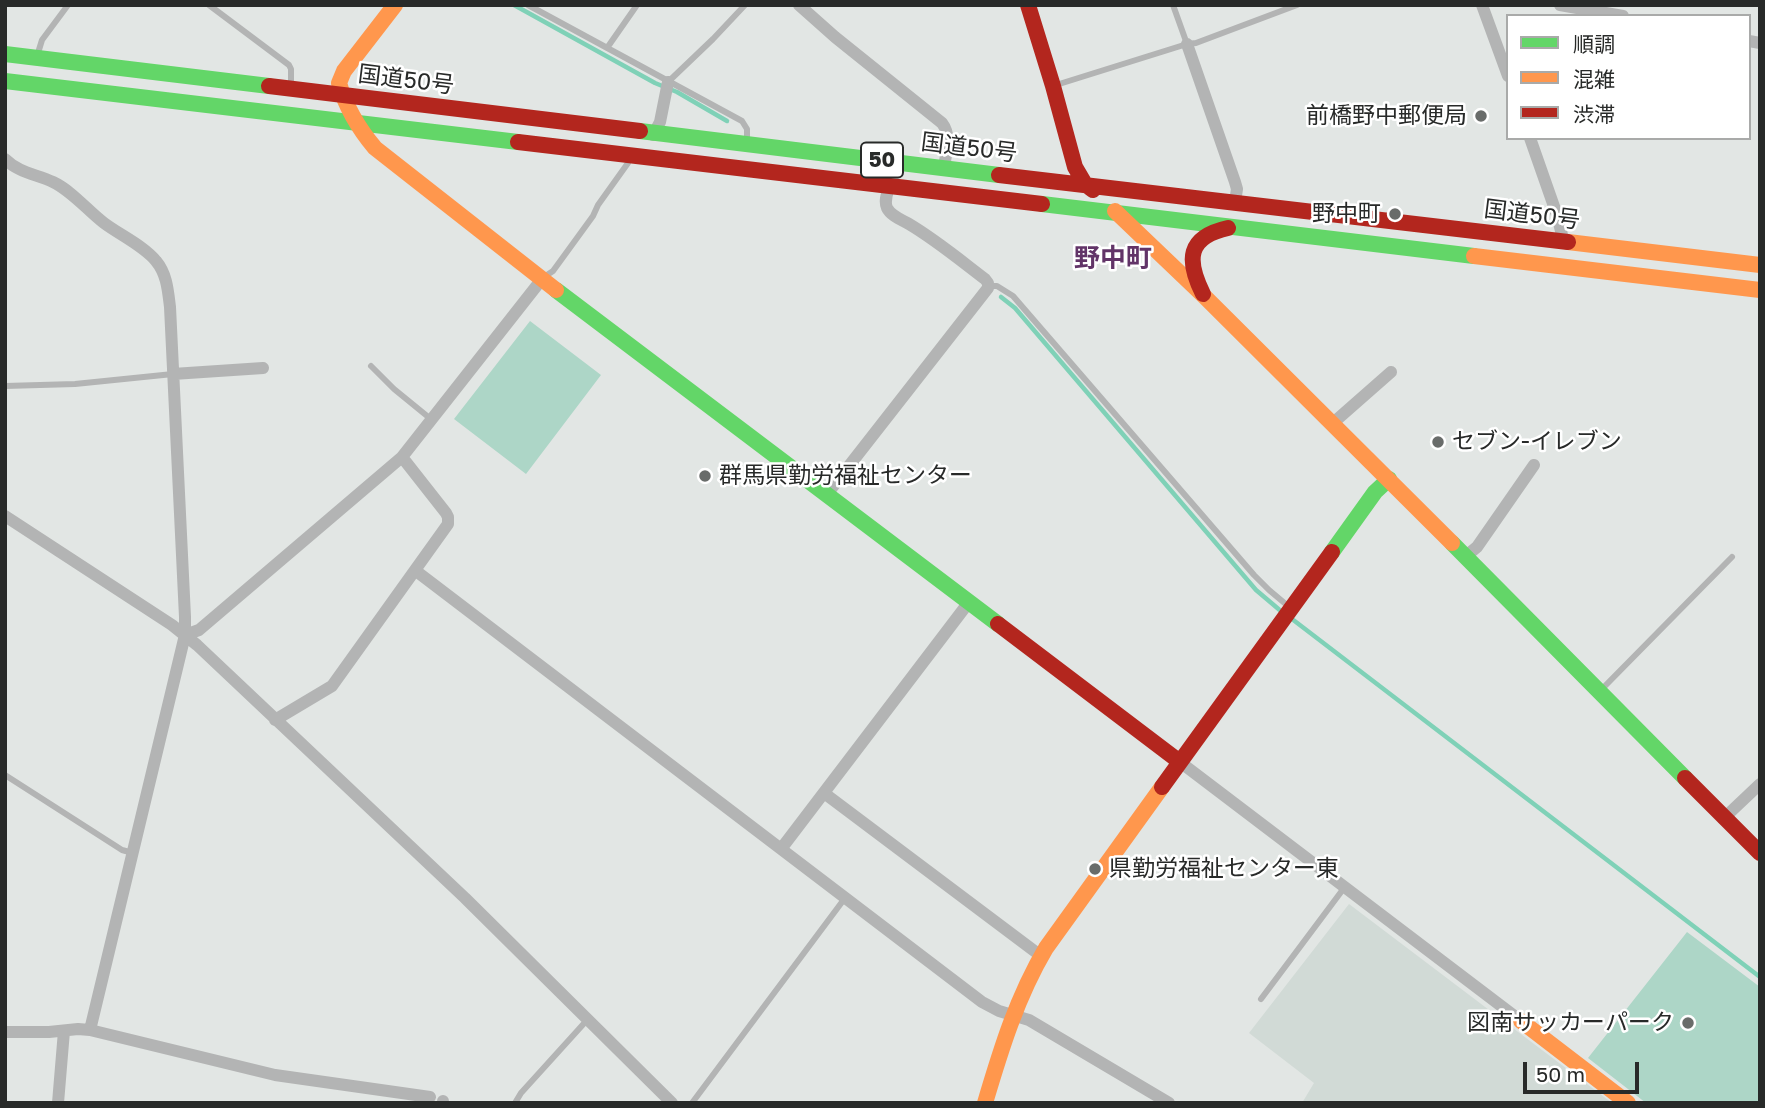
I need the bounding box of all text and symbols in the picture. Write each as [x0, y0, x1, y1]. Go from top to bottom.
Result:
legend [1506, 14, 1751, 140]
text: 順調 [1573, 31, 1615, 57]
street label: 国道50号 [356, 60, 456, 100]
text: 混雑 [1573, 66, 1615, 92]
text: 渋滞 [1573, 101, 1615, 127]
place label: 前橋野中郵便局 [1306, 102, 1467, 130]
marker: 前橋野中郵便局 [1473, 108, 1489, 124]
street label: 国道50号 [919, 128, 1019, 168]
road number: 50 [861, 142, 903, 178]
street label: 国道50号 [1482, 195, 1582, 235]
place label: 野中町 [1312, 200, 1381, 228]
marker: 野中町 [1387, 206, 1403, 222]
district label: 野中町 [1074, 243, 1152, 275]
place label: セブン-イレブン [1452, 428, 1622, 456]
marker: セブン-イレブン [1430, 434, 1446, 450]
place label: 群馬県勤労福祉センター [719, 462, 972, 490]
marker: 群馬県勤労福祉センター [697, 468, 713, 484]
place label: 県勤労福祉センター東 [1109, 855, 1339, 883]
marker: 県勤労福祉センター東 [1087, 861, 1103, 877]
place label: 図南サッカーパーク [1467, 1009, 1674, 1037]
marker: 図南サッカーパーク [1680, 1015, 1696, 1031]
scale bar [1527, 1048, 1642, 1092]
text: 50 m [1536, 1061, 1585, 1087]

